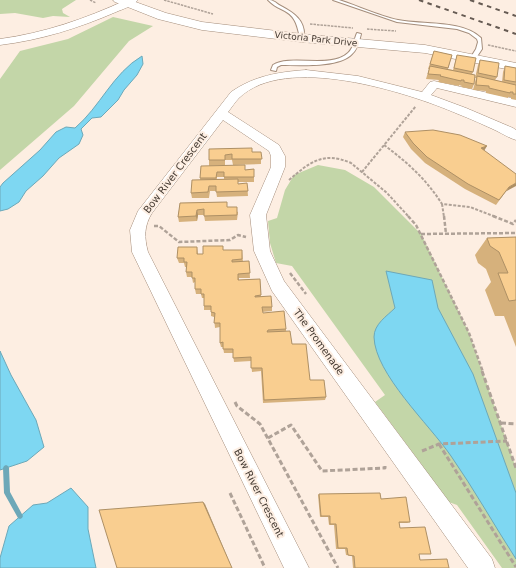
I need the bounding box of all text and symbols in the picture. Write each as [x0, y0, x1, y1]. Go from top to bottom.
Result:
street label: Victoria Park Drive [274, 30, 358, 48]
street label: Bow River Crescent [141, 131, 209, 215]
street label: The Promenade [291, 306, 347, 377]
street label: Bow River Crescent [232, 447, 286, 539]

